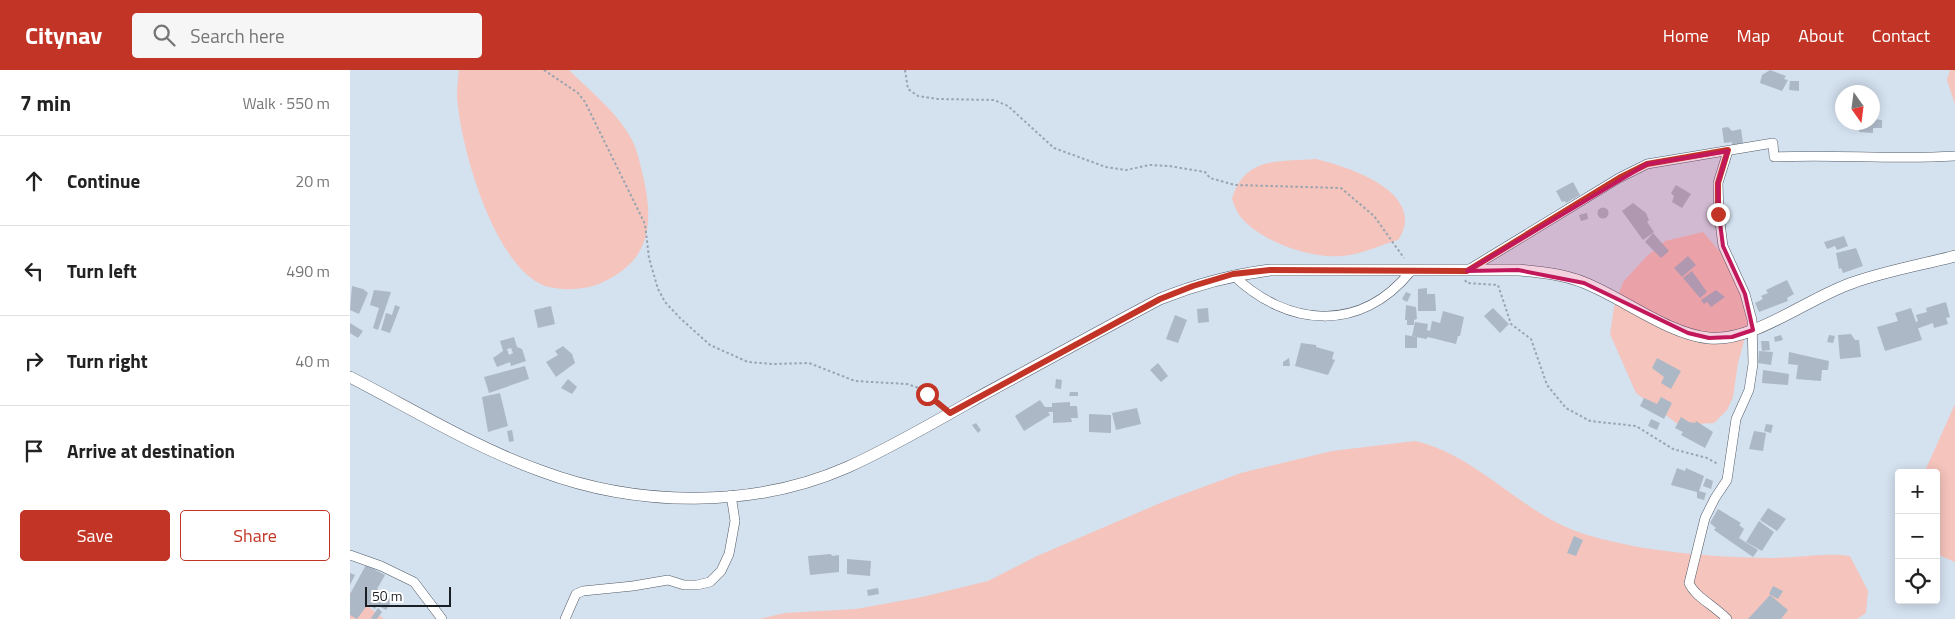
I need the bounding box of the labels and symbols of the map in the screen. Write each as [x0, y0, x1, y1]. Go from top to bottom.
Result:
north arrow [1835, 85, 1880, 130]
route end [1707, 203, 1730, 226]
route start [916, 383, 939, 406]
scale bar [365, 584, 451, 607]

